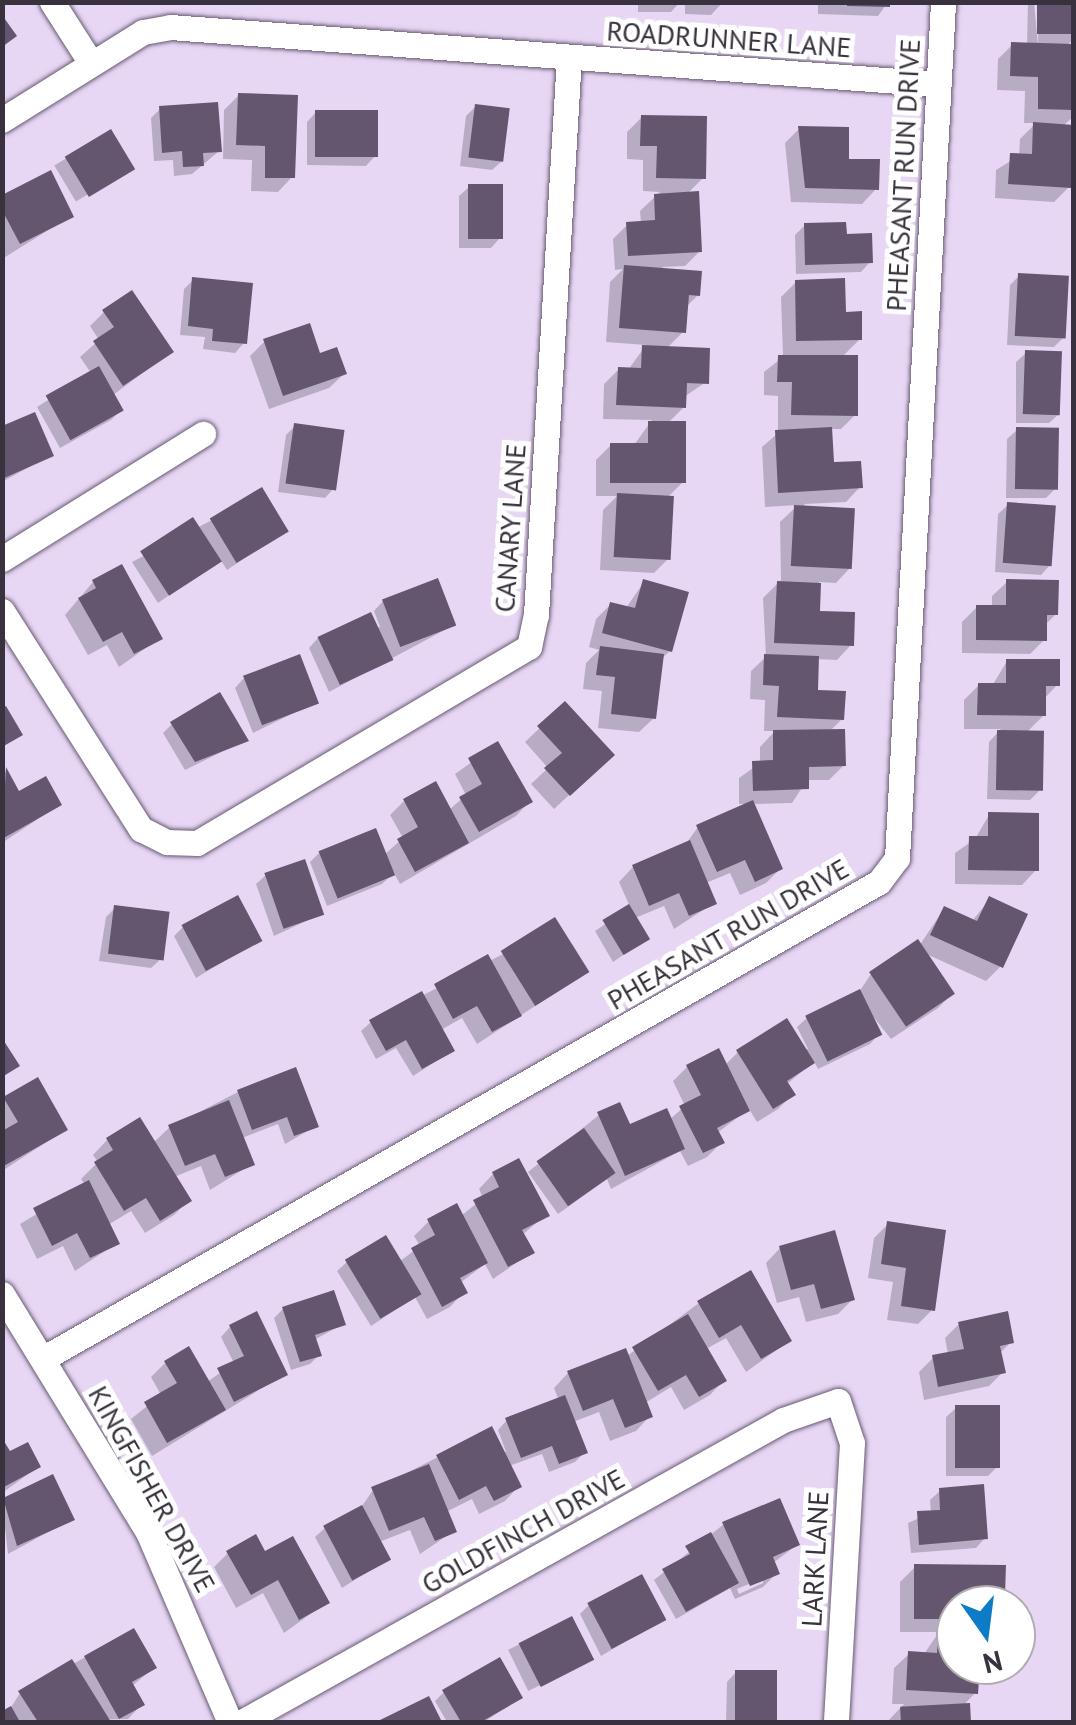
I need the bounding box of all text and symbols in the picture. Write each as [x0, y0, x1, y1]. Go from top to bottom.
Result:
street label: ROADRUNNER LANE [606, 14, 852, 64]
street label: PHEASANT RUN DRIVE [879, 37, 927, 313]
street label: CANARY LANE [487, 442, 533, 614]
street label: PHEASANT RUN DRIVE [601, 851, 855, 1017]
street label: KINGFISHER DRIVE [81, 1380, 223, 1598]
street label: GOLDFINCH DRIVE [416, 1461, 630, 1601]
street label: LARK LANE [795, 1490, 835, 1628]
north arrow [936, 1585, 1036, 1685]
text: N [979, 1642, 1006, 1683]

